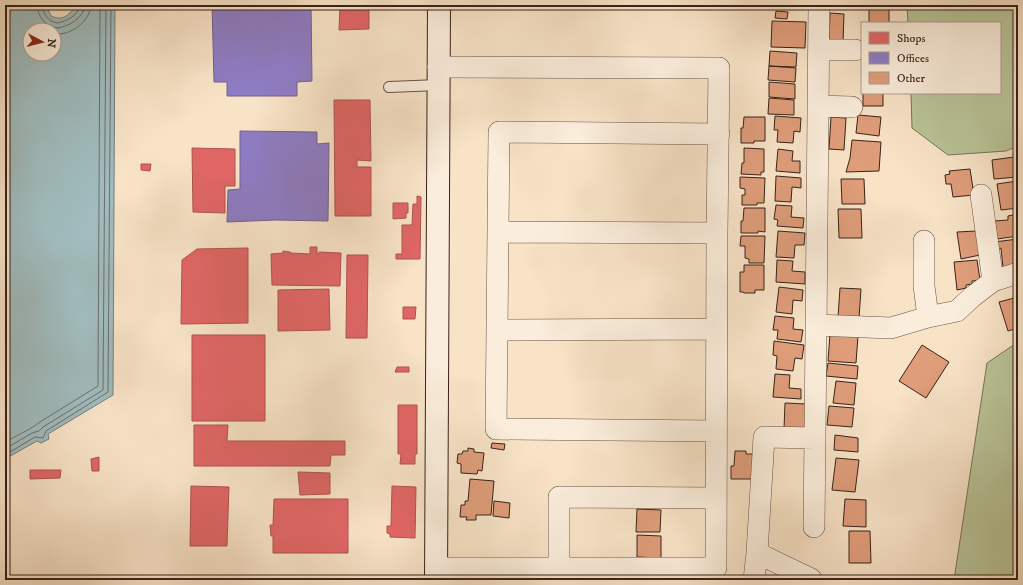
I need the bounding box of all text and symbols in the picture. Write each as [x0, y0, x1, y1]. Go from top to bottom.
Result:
north arrow [22, 22, 62, 62]
legend [861, 22, 1001, 94]
text: Shops [897, 31, 925, 46]
text: N [43, 38, 58, 48]
text: Offices [897, 51, 929, 66]
text: Other [897, 71, 926, 86]

